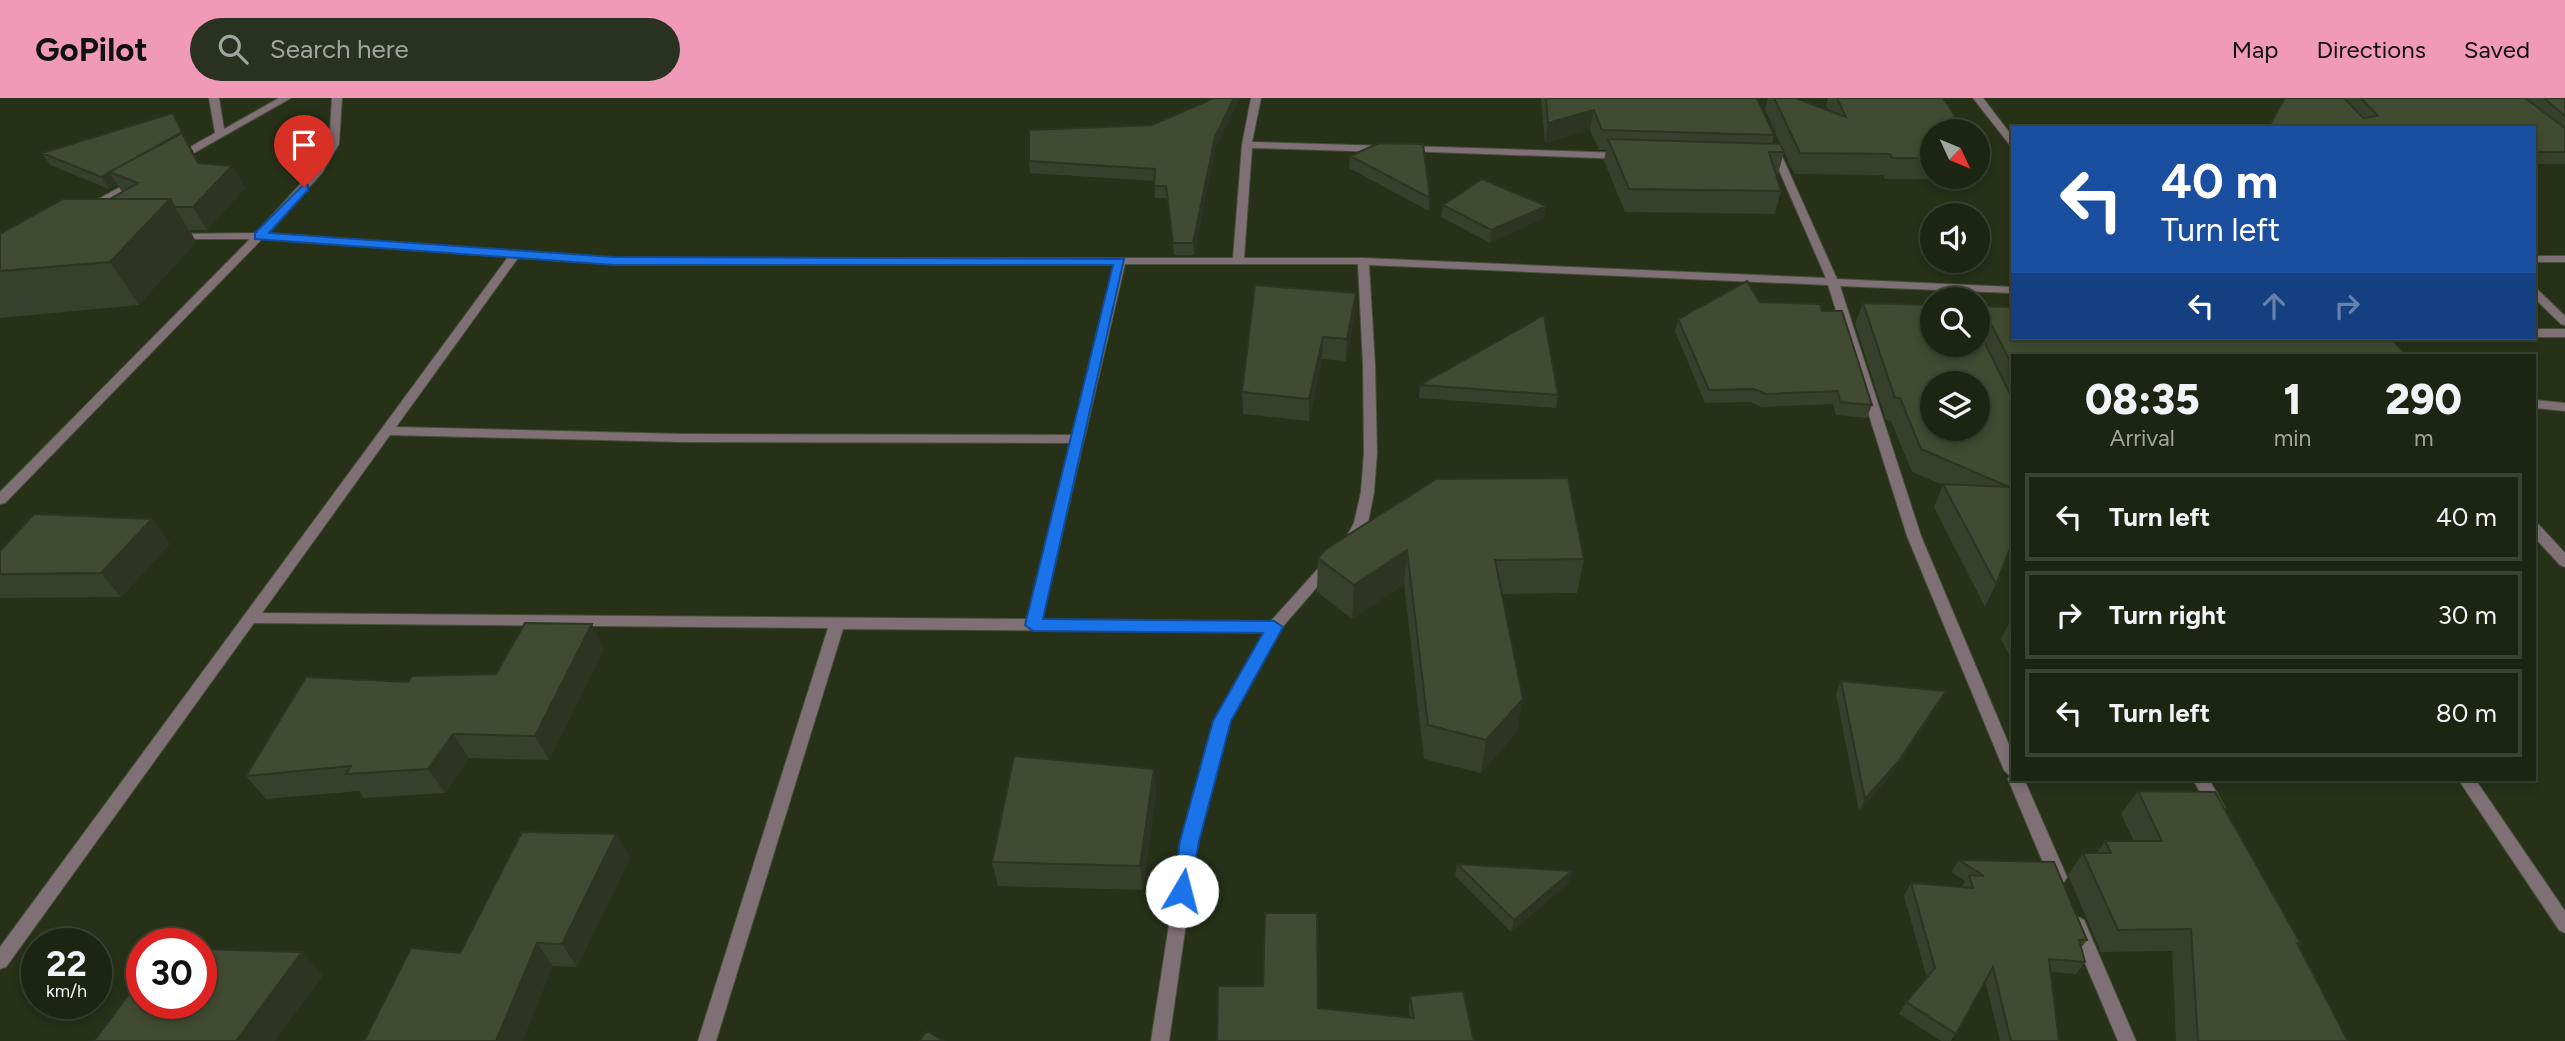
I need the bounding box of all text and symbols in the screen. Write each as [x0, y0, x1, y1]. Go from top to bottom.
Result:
search box [190, 18, 680, 81]
text: GoPilot [35, 30, 148, 69]
icon: search [214, 30, 252, 68]
text: Search here [270, 33, 409, 65]
text: Map [2232, 35, 2278, 64]
text: Directions [2316, 35, 2426, 64]
text: Saved [2464, 35, 2530, 64]
pin [274, 115, 334, 187]
north arrow [1920, 119, 1990, 189]
map controls [1920, 119, 1990, 441]
icon: arrive [285, 126, 323, 164]
text: 40 m [2161, 151, 2278, 210]
icon: left [2046, 154, 2137, 245]
button: sound [1920, 203, 1990, 273]
text: Turn left [2161, 211, 2280, 249]
button: search [1920, 287, 1990, 357]
icon: left [2182, 287, 2220, 325]
icon: ahead [2255, 287, 2293, 325]
icon: right [2328, 287, 2366, 325]
button: layers [1920, 371, 1990, 441]
text: 08:35 [2085, 374, 2200, 425]
text: 1 [2284, 374, 2301, 425]
text: 290 [2385, 374, 2462, 425]
text: Arrival [2110, 424, 2175, 452]
text: min [2274, 424, 2311, 452]
text: m [2414, 424, 2433, 452]
icon: left [2050, 498, 2088, 536]
text: Turn left [2109, 501, 2210, 533]
text: 40 m [2436, 501, 2497, 533]
icon: right [2050, 596, 2088, 634]
text: Turn right [2109, 599, 2226, 631]
text: 30 m [2438, 599, 2497, 631]
icon: left [2050, 694, 2088, 732]
text: Turn left [2109, 697, 2210, 729]
text: 80 m [2436, 697, 2497, 729]
position arrow [1145, 854, 1219, 928]
speed limit sign: 30 [126, 928, 217, 1019]
text: 22 [46, 943, 87, 985]
text: km/h [46, 980, 87, 1002]

